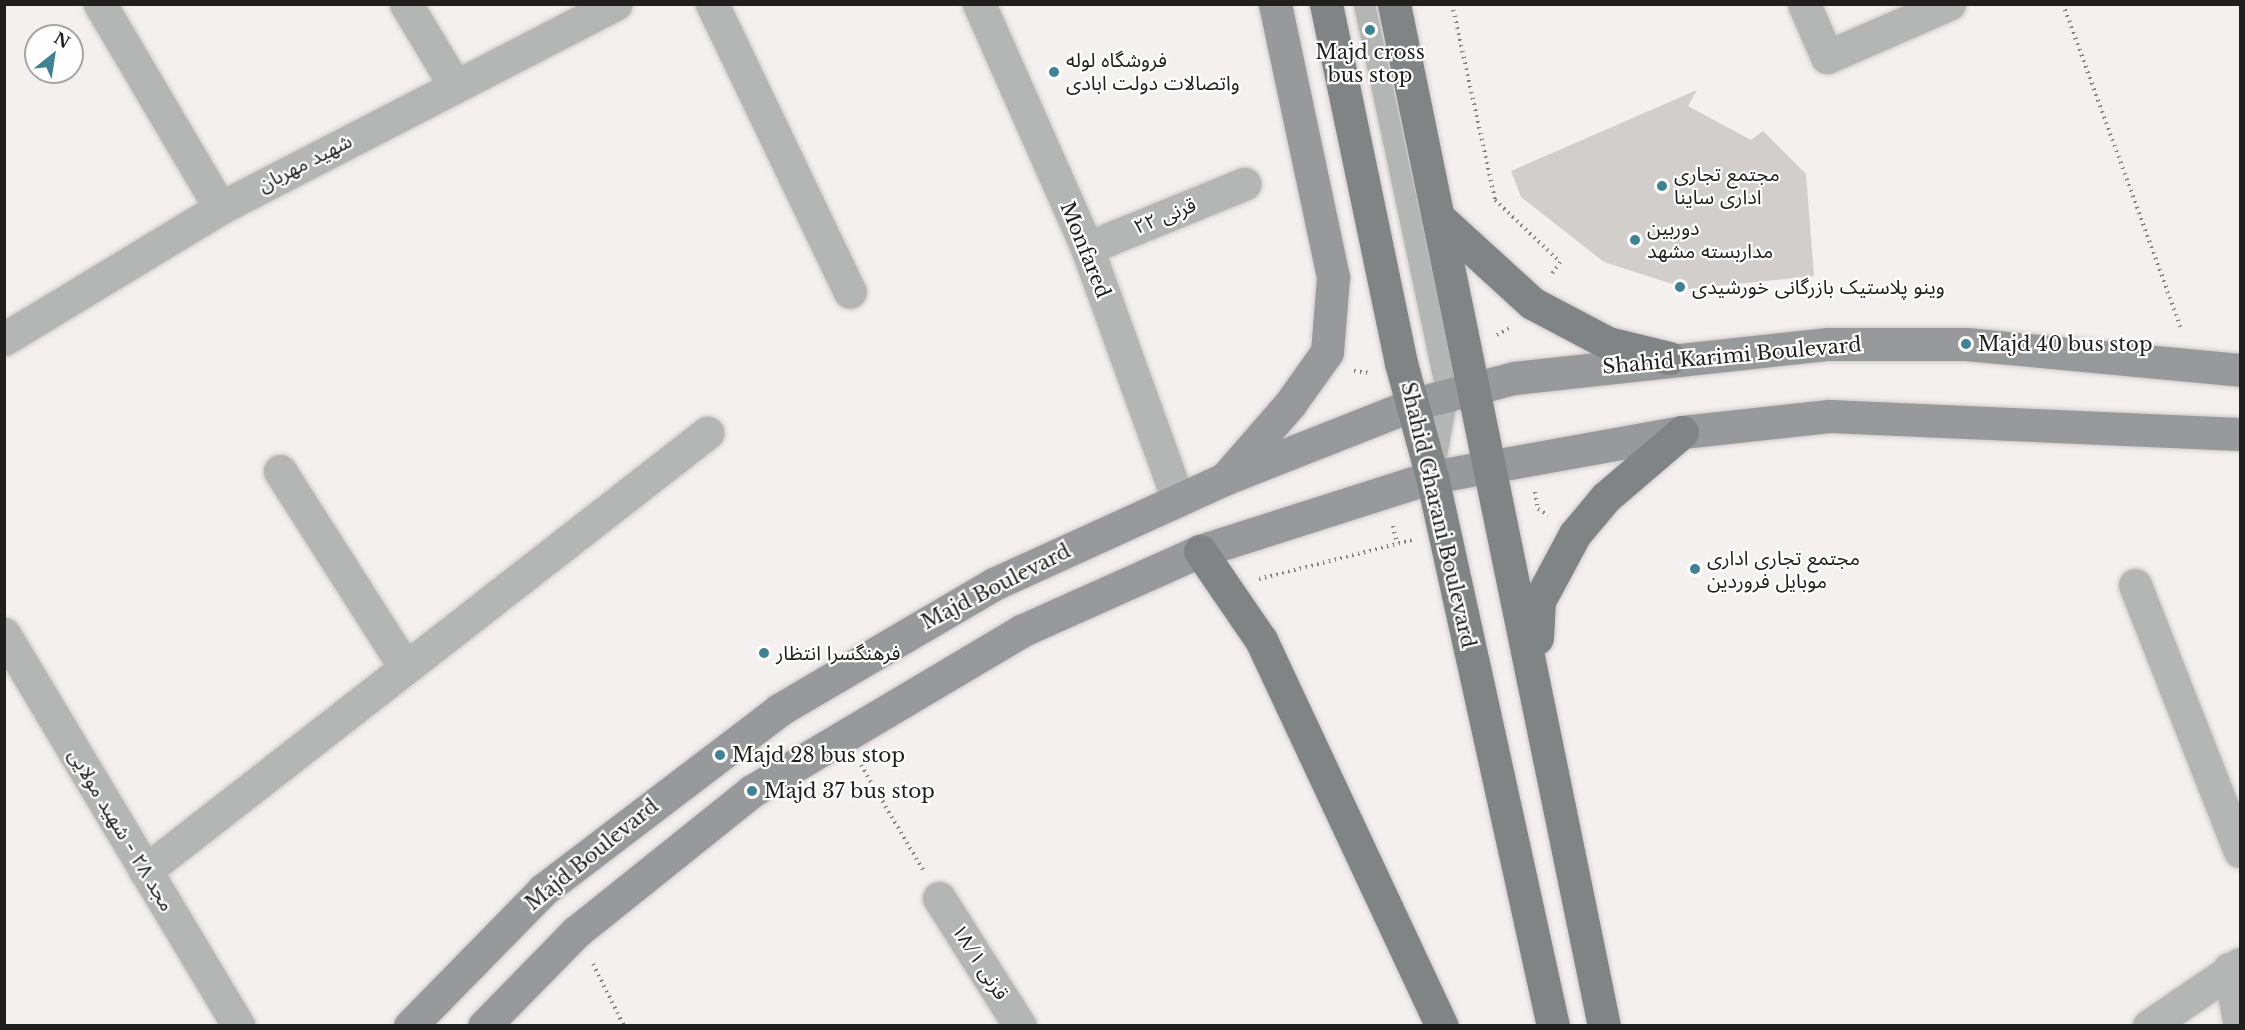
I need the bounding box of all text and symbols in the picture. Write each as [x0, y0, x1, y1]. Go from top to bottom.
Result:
marker: Majd cross bus stop [1363, 23, 1377, 37]
north arrow [24, 24, 84, 84]
text: N [50, 28, 74, 53]
place label: Majd cross bus stop [1315, 40, 1425, 87]
place label: فروشگاه لوله واتصالات دولت ابادی [1066, 48, 1240, 95]
marker: فروشگاه لوله واتصالات دولت ابادی [1047, 65, 1061, 79]
street label: شهید مهربان [254, 129, 356, 197]
place label: مجتمع تجاری اداری ساینا [1674, 162, 1780, 209]
marker: مجتمع تجاری اداری ساینا [1655, 179, 1669, 193]
street label: قرنی ۲۲ [1130, 193, 1200, 239]
street label: Monfared [1055, 198, 1115, 302]
place label: دوربین مداربسته مشهد [1647, 216, 1773, 263]
marker: دوربین مداربسته مشهد [1628, 233, 1642, 247]
place label: وینو پلاستیک بازرگانی خورشیدی [1692, 275, 1945, 299]
marker: وینو پلاستیک بازرگانی خورشیدی [1673, 280, 1687, 294]
place label: Majd 40 bus stop [1978, 332, 2153, 356]
street label: Shahid Karimi Boulevard [1601, 333, 1863, 379]
marker: Majd 40 bus stop [1959, 337, 1973, 351]
street label: Shahid Gharani Boulevard [1396, 380, 1480, 650]
street label: Majd Boulevard [918, 539, 1074, 635]
place label: مجتمع تجاری اداری موبایل فروردین [1707, 546, 1860, 593]
marker: مجتمع تجاری اداری موبایل فروردین [1688, 562, 1702, 576]
place label: فرهنگسرا انتظار [776, 641, 900, 665]
marker: فرهنگسرا انتظار [757, 646, 771, 660]
place label: Majd 28 bus stop [732, 743, 905, 767]
street label: مجد ۲۸ - شهید مولایی [63, 744, 179, 916]
marker: Majd 28 bus stop [713, 748, 727, 762]
place label: Majd 37 bus stop [764, 779, 935, 803]
marker: Majd 37 bus stop [745, 784, 759, 798]
street label: Majd Boulevard [521, 794, 663, 916]
street label: قرنی ۱۸/۱ [947, 920, 1013, 1004]

